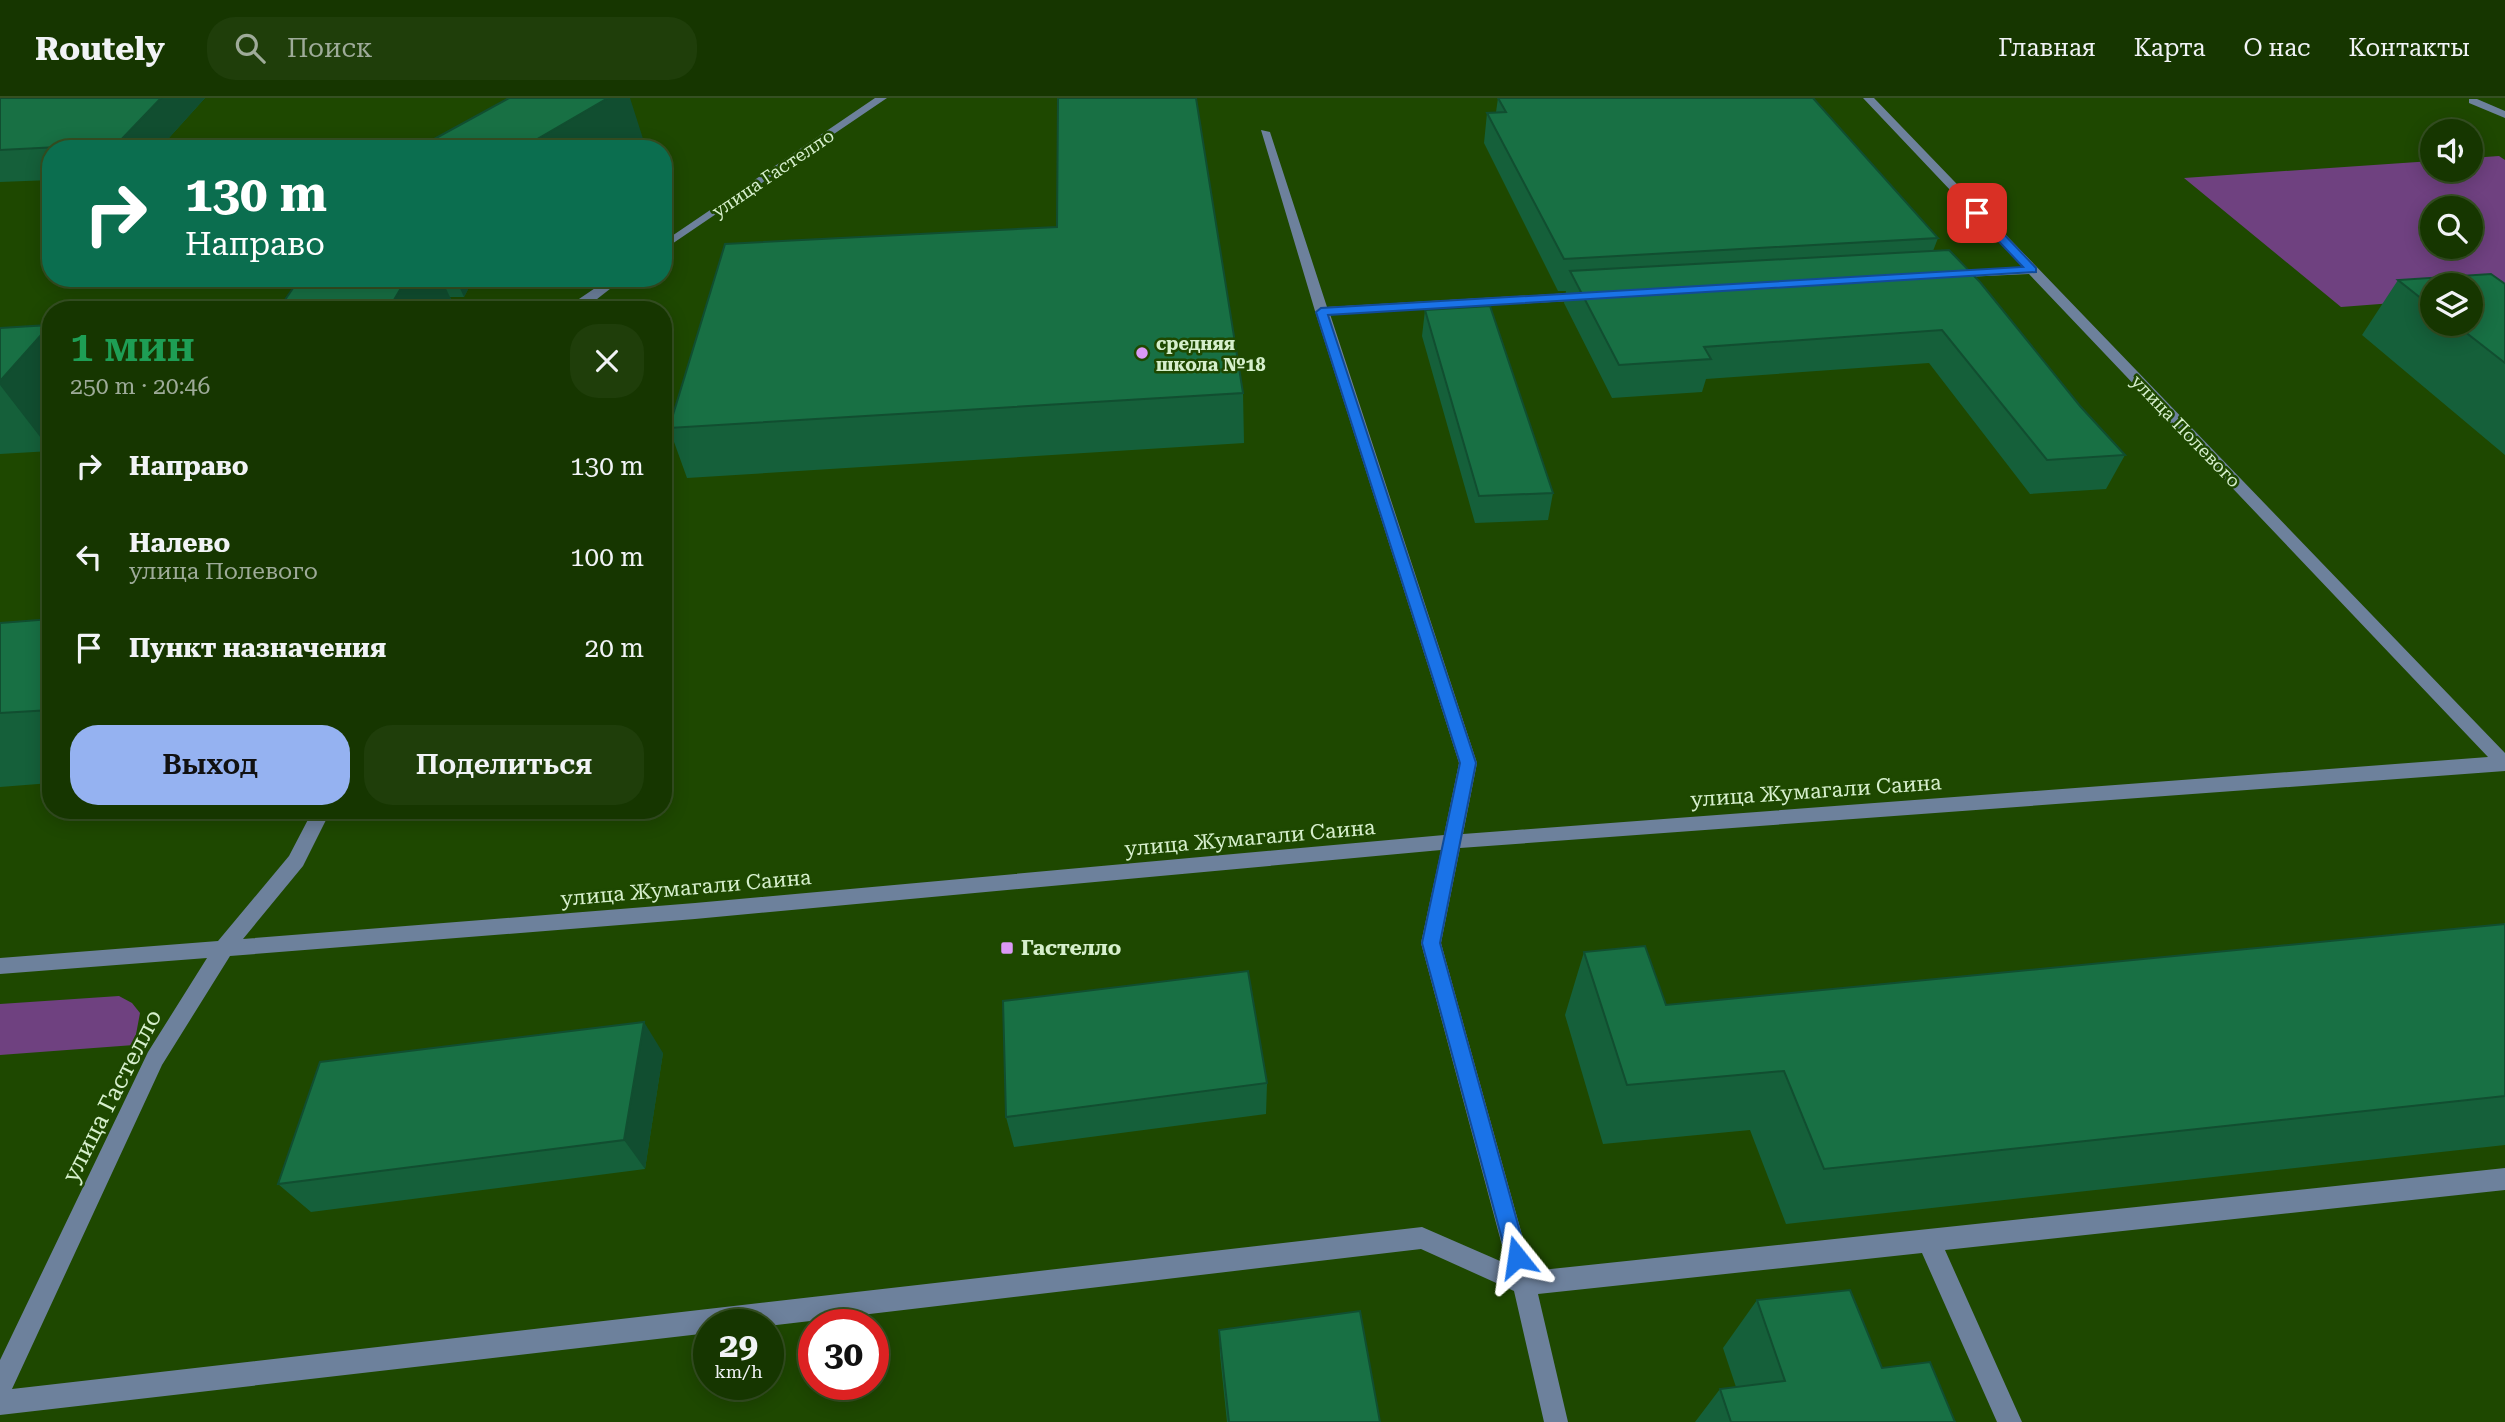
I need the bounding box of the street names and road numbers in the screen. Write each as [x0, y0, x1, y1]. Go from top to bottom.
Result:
street label: улица Гастелло [708, 124, 838, 222]
street label: улица Полевого [2127, 371, 2245, 491]
street label: улица Жумагали Саина [1690, 770, 1943, 812]
street label: улица Жумагали Саина [1124, 815, 1377, 861]
street label: улица Жумагали Саина [560, 865, 813, 911]
street label: улица Гастелло [56, 1005, 168, 1187]

